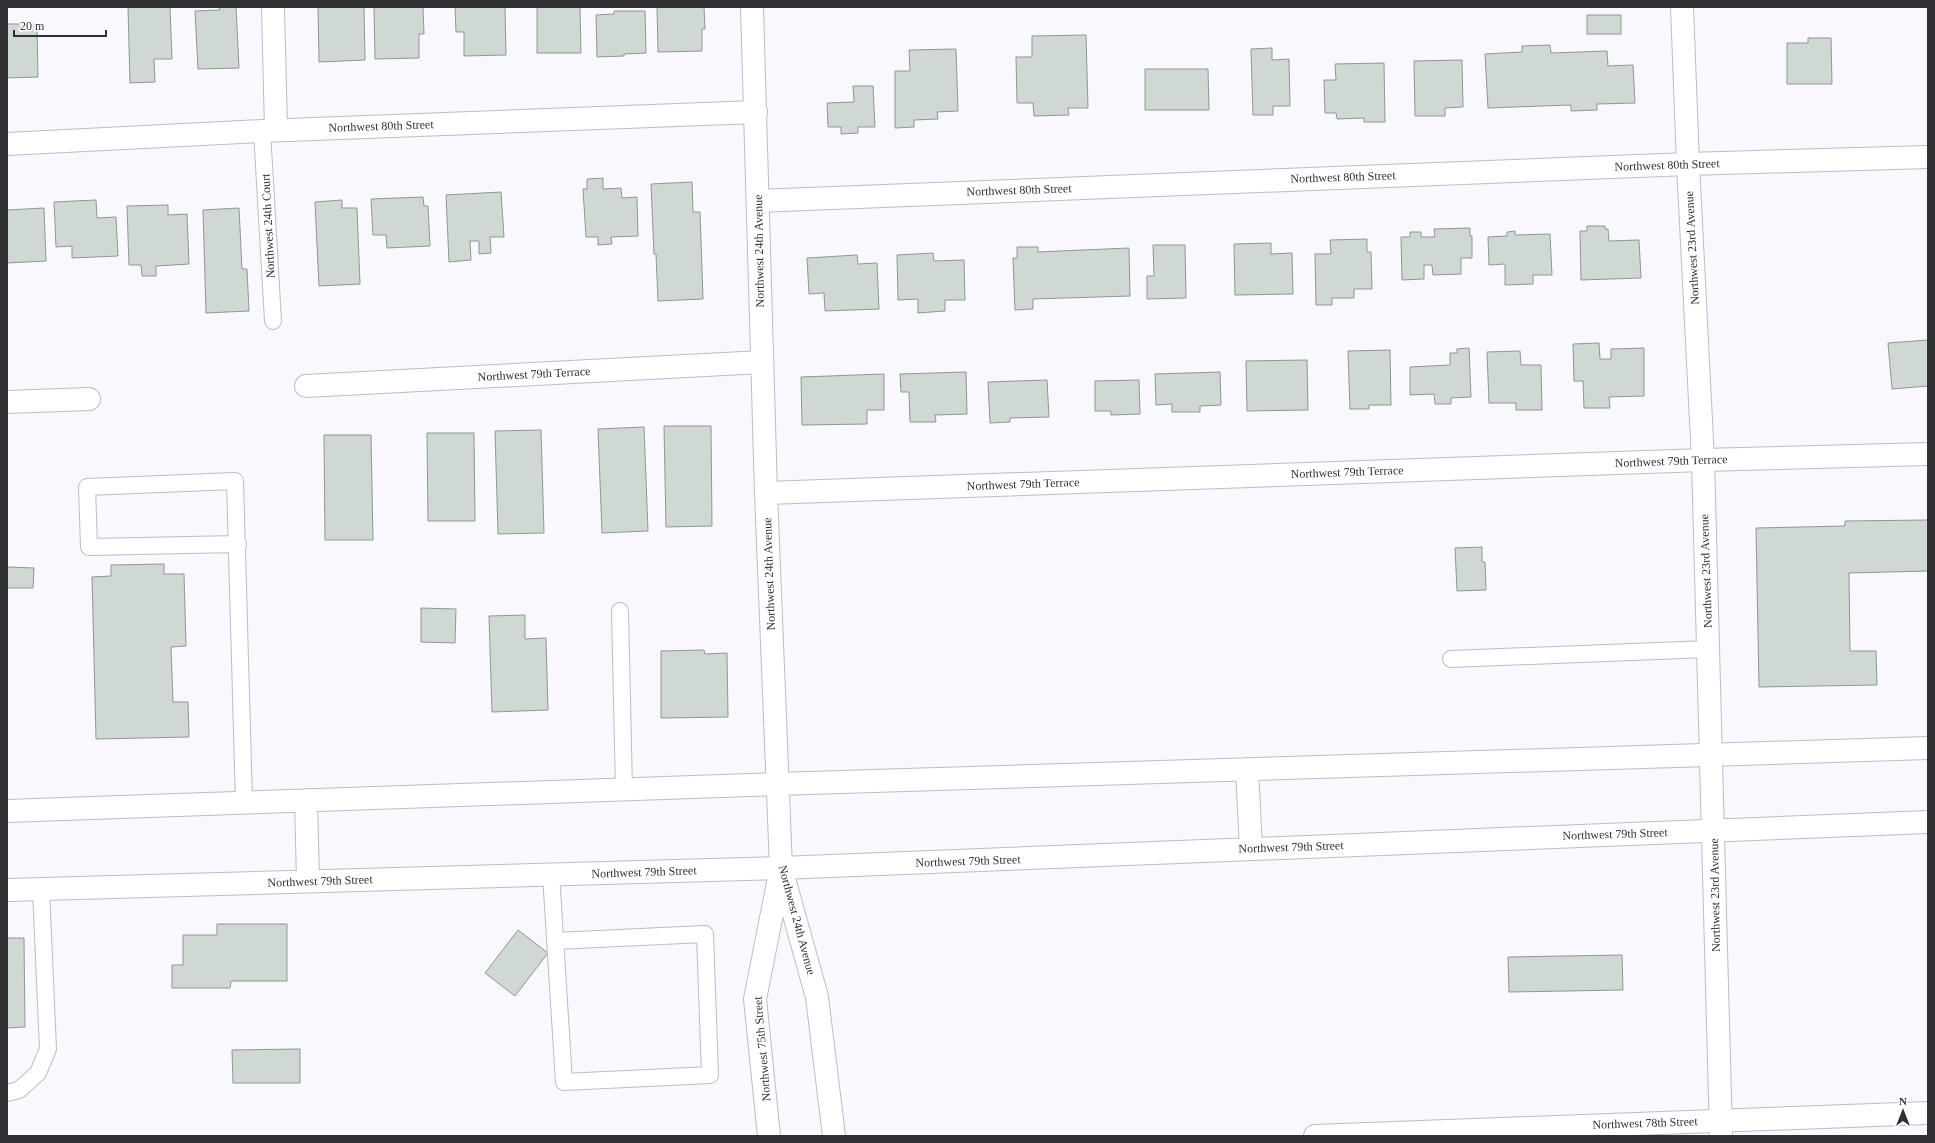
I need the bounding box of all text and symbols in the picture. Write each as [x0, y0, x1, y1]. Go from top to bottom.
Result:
scale bar [14, 12, 106, 38]
text: 20 m [20, 19, 45, 33]
street label: Northwest 80th Street [328, 117, 435, 135]
street label: Northwest 80th Street [1614, 156, 1721, 174]
street label: Northwest 80th Street [1290, 168, 1397, 186]
street label: Northwest 24th Court [258, 173, 278, 279]
street label: Northwest 80th Street [966, 181, 1073, 199]
street label: Northwest 23rd Avenue [1682, 191, 1702, 305]
street label: Northwest 24th Avenue [751, 194, 767, 308]
street label: Northwest 79th Terrace [477, 364, 591, 384]
street label: Northwest 79th Terrace [1614, 452, 1728, 470]
street label: Northwest 79th Terrace [1290, 463, 1404, 481]
street label: Northwest 79th Terrace [966, 475, 1080, 493]
street label: Northwest 23rd Avenue [1697, 514, 1715, 628]
street label: Northwest 24th Avenue [760, 517, 778, 631]
street label: Northwest 79th Street [1562, 825, 1669, 843]
street label: Northwest 79th Street [1238, 838, 1345, 856]
street label: Northwest 23rd Avenue [1707, 838, 1723, 952]
street label: Northwest 79th Street [915, 852, 1022, 870]
street label: Northwest 79th Street [591, 863, 698, 881]
street label: Northwest 24th Avenue [776, 864, 818, 976]
street label: Northwest 79th Street [267, 872, 374, 890]
street label: Northwest 75th Street [750, 995, 774, 1102]
north arrow [1883, 1091, 1923, 1131]
text: N [1899, 1095, 1907, 1107]
street label: Northwest 78th Street [1592, 1114, 1699, 1132]

